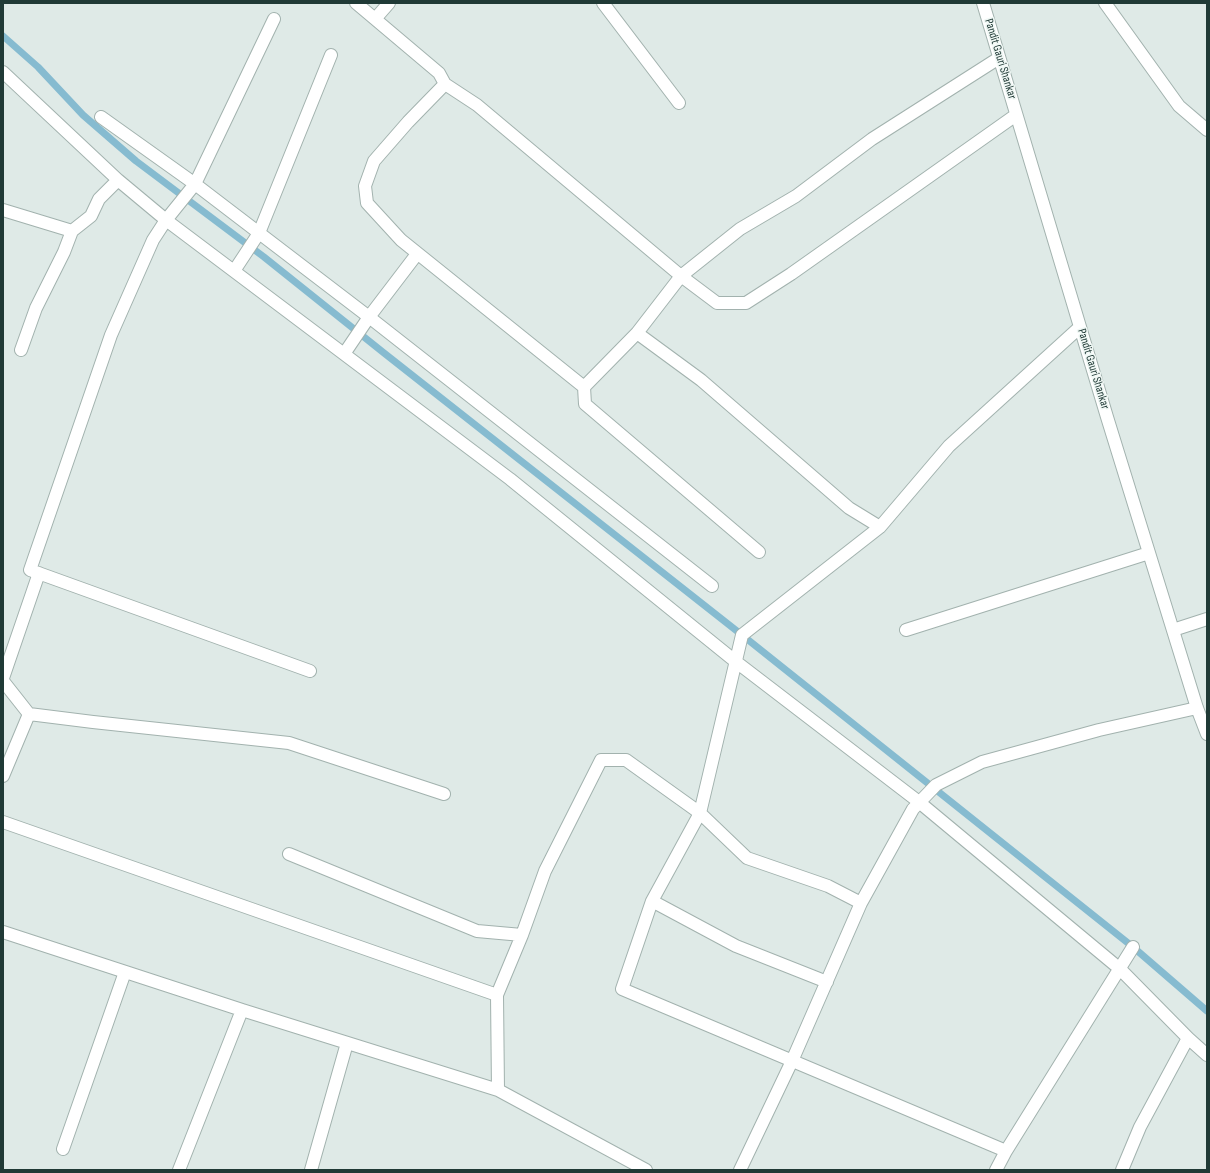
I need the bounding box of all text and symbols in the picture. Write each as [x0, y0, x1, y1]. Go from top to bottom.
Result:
street label: Pandit Gauri Shankar [981, 17, 1019, 101]
street label: Pandit Gauri Shankar [1074, 327, 1112, 411]

